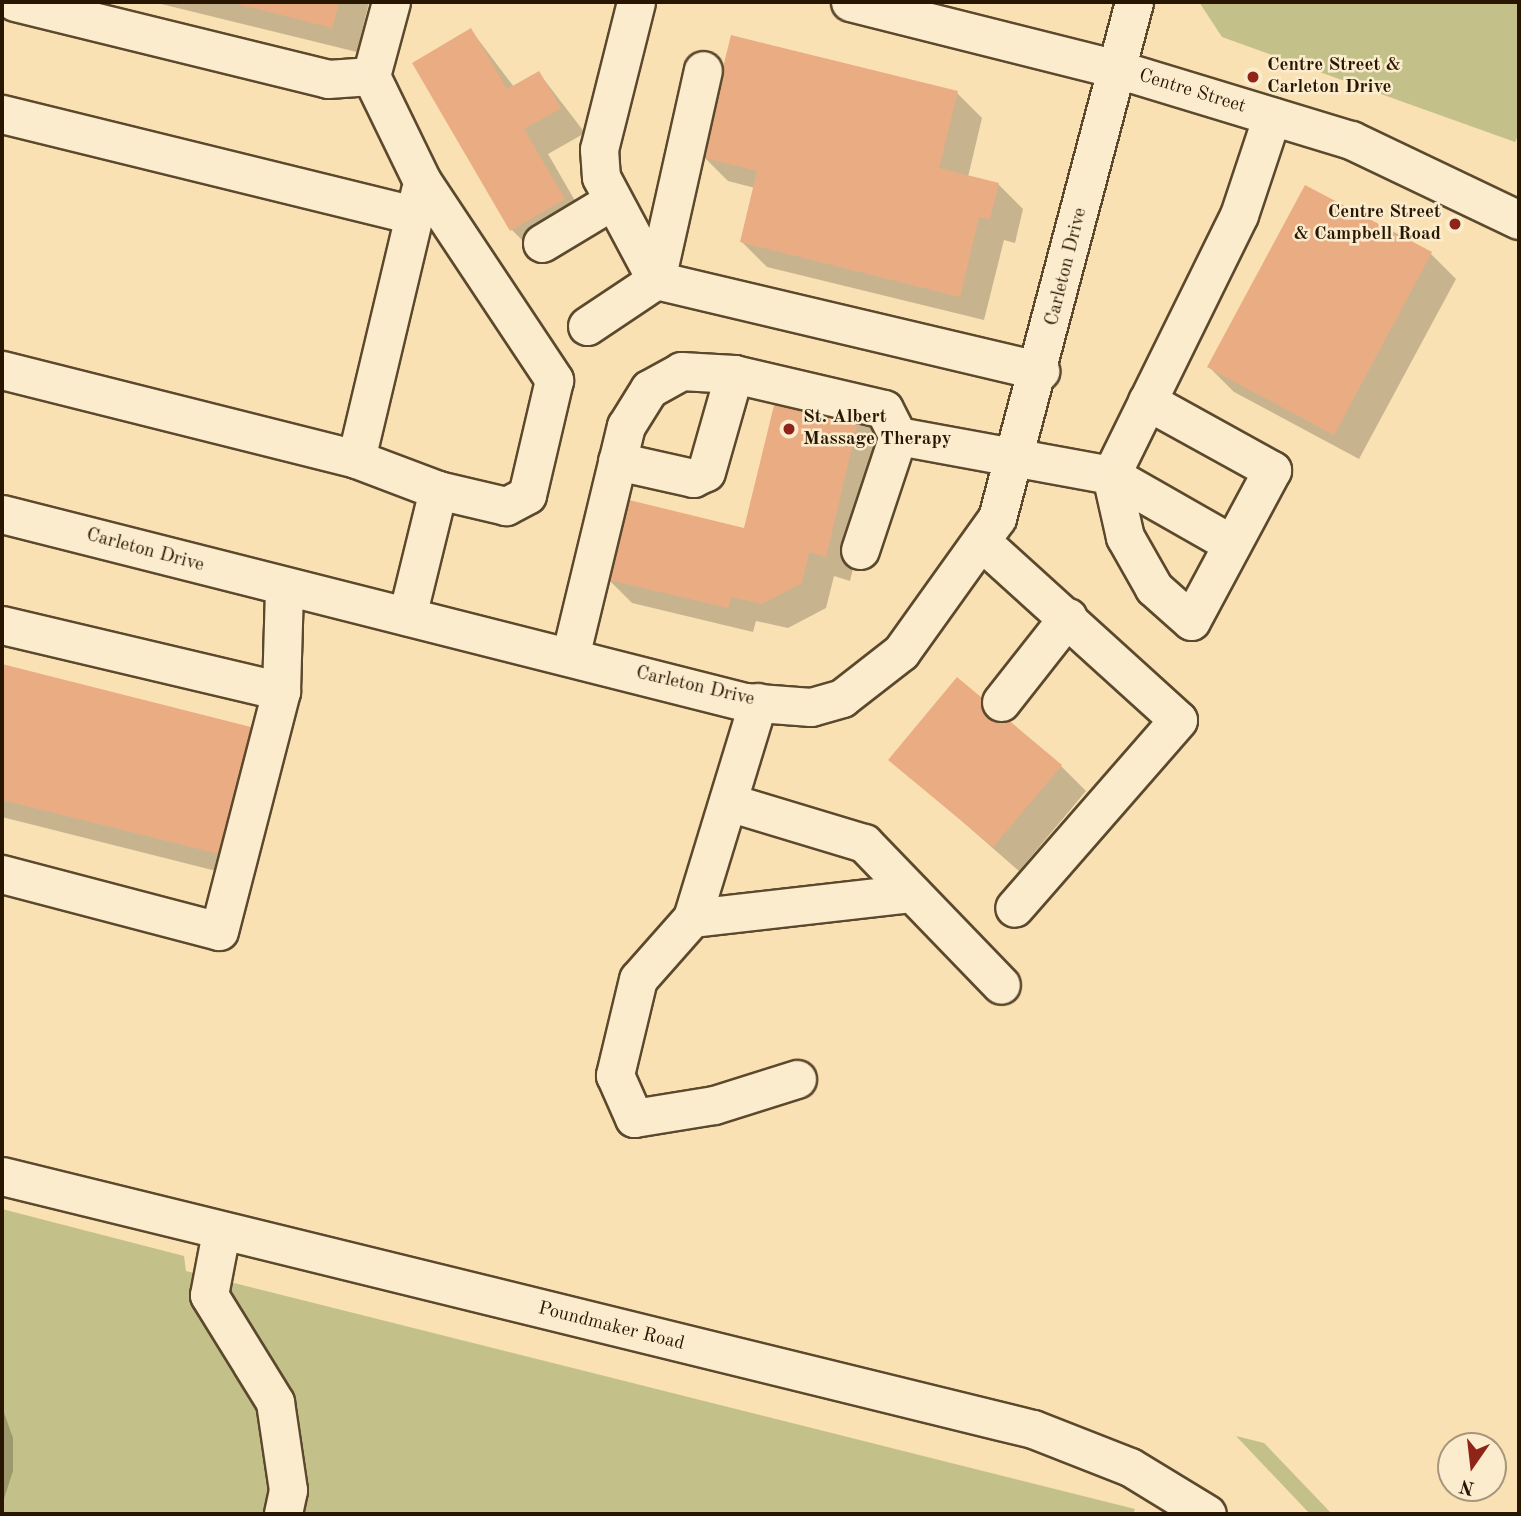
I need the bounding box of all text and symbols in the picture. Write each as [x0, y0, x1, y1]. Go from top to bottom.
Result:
place label: Centre Street & Carleton Drive [1267, 55, 1401, 99]
street label: Centre Street [1136, 65, 1248, 119]
marker: Centre Street & Carleton Drive [1245, 69, 1261, 85]
place label: Centre Street & Campbell Road [1294, 202, 1441, 246]
street label: Carleton Drive [1041, 206, 1093, 328]
marker: Centre Street & Campbell Road [1447, 216, 1463, 232]
place label: St. Albert Massage Therapy [803, 407, 952, 451]
marker: St. Albert Massage Therapy [781, 421, 797, 437]
street label: Carleton Drive [84, 524, 206, 578]
street label: Carleton Drive [633, 662, 757, 712]
street label: Poundmaker Road [535, 1298, 687, 1356]
north arrow [1437, 1432, 1507, 1502]
text: N [1458, 1475, 1477, 1497]

